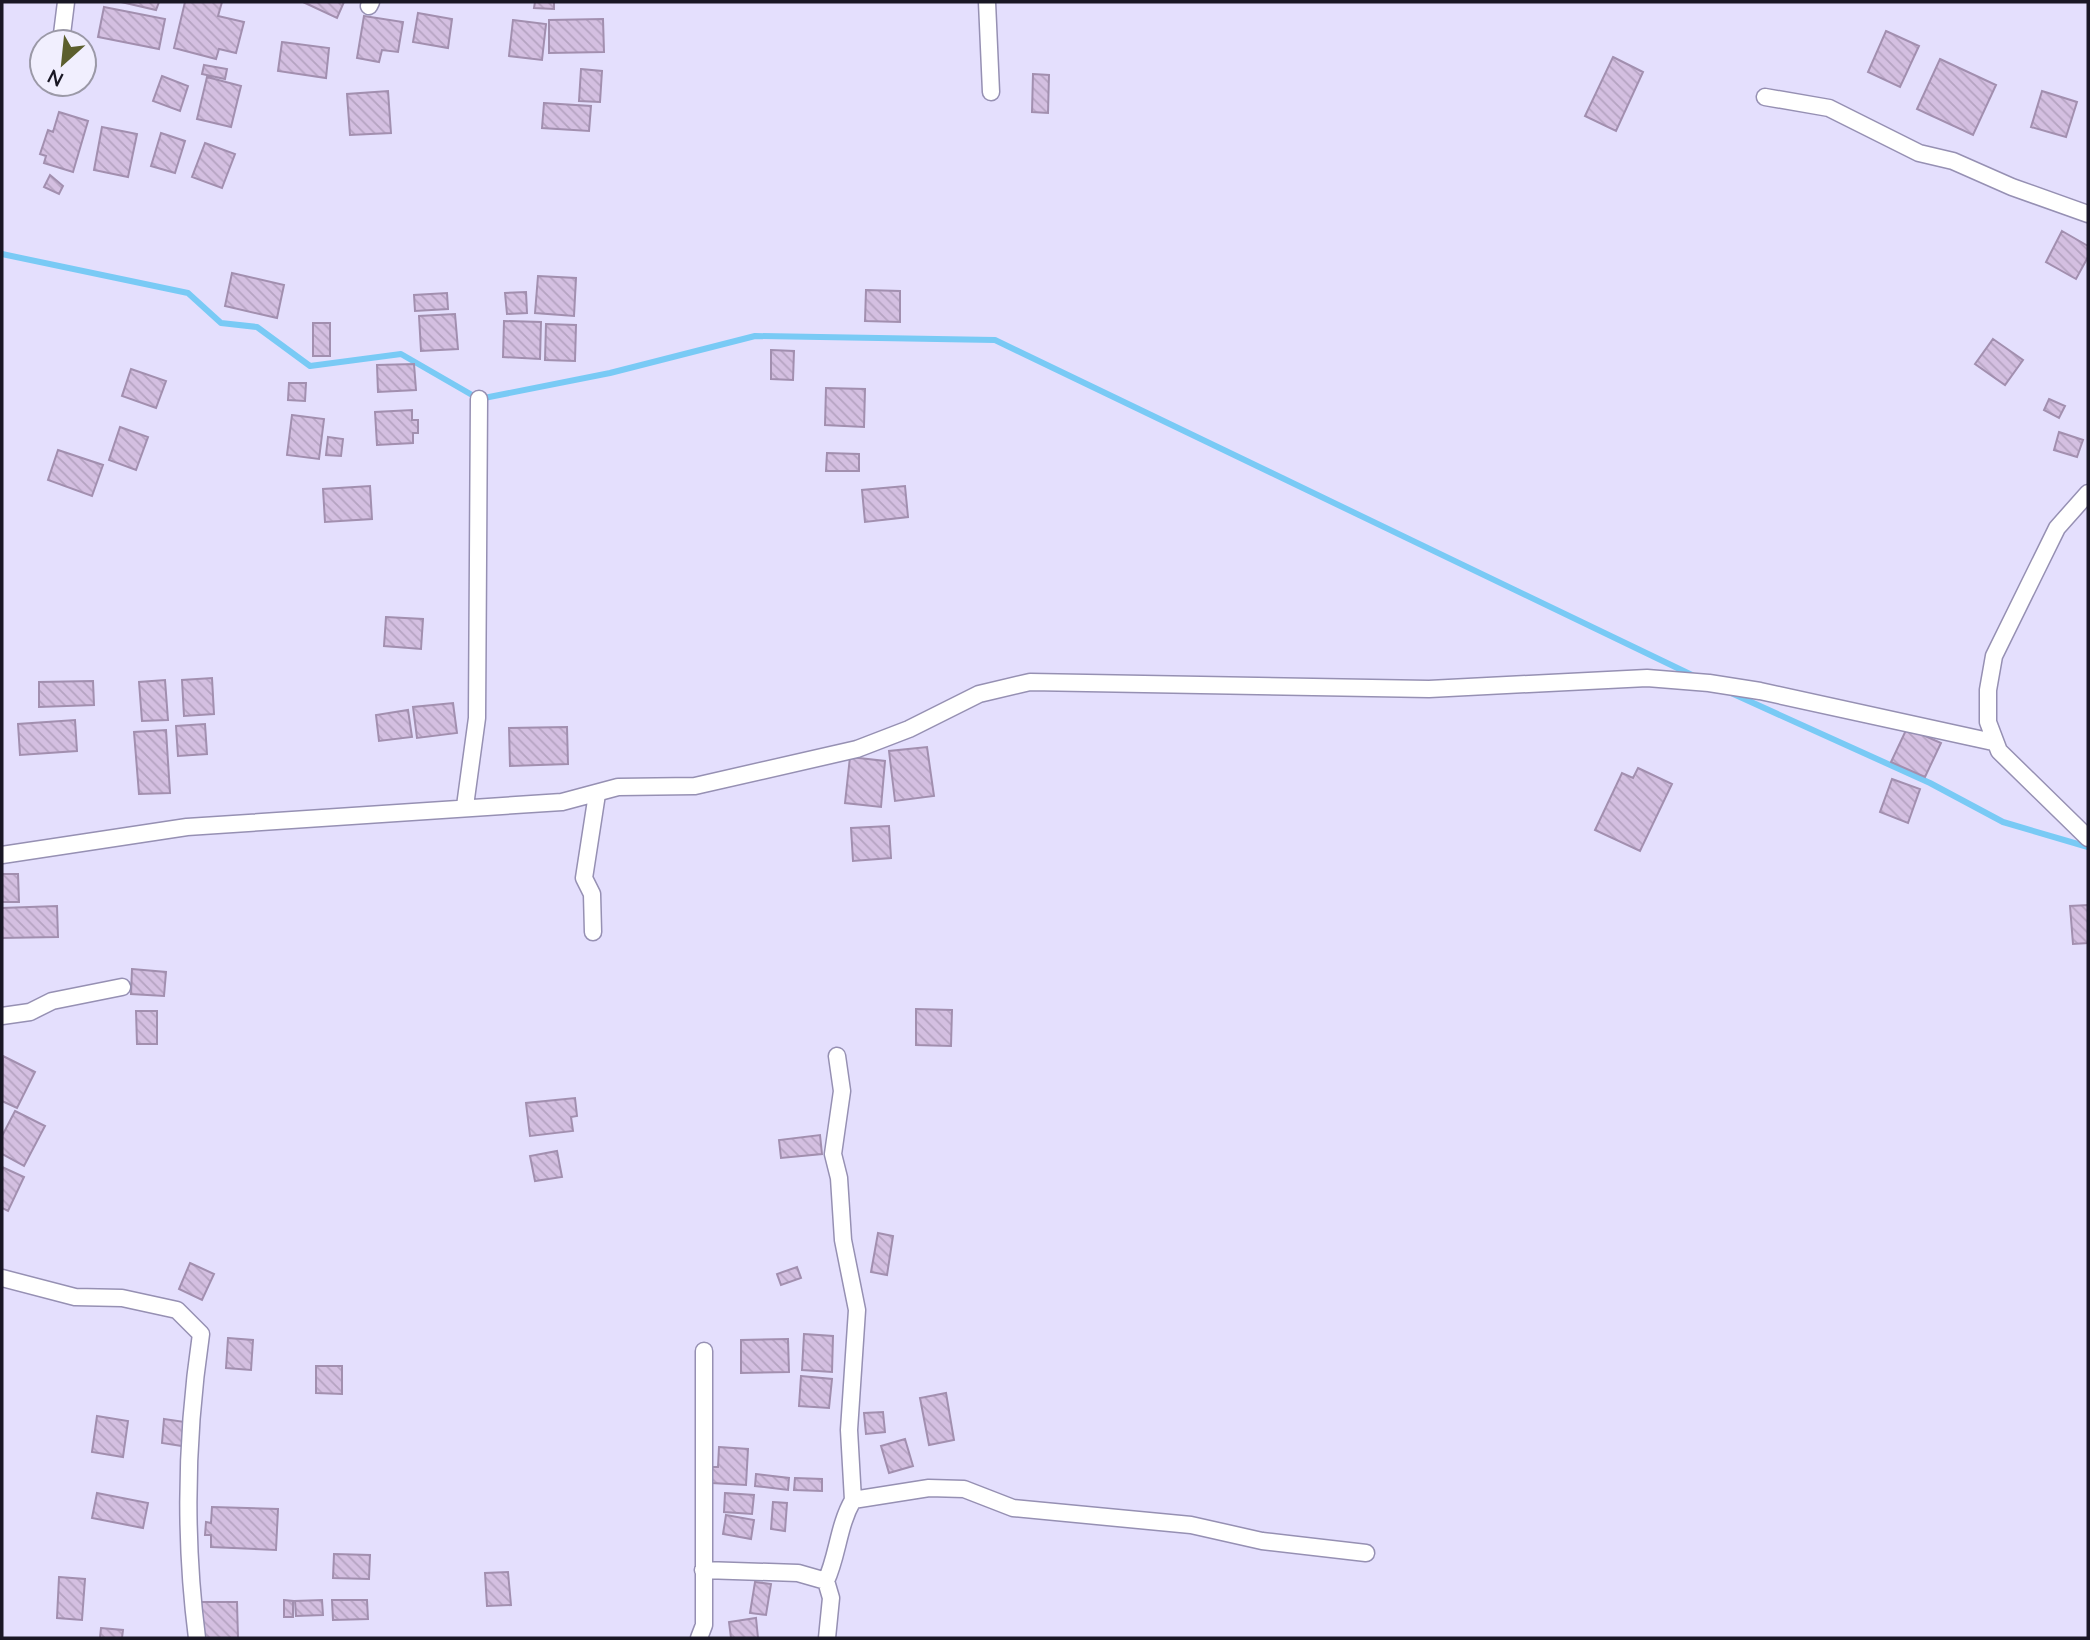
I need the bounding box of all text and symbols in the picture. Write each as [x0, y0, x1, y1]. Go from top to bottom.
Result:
north arrow [28, 28, 98, 98]
text: N [43, 65, 67, 92]

